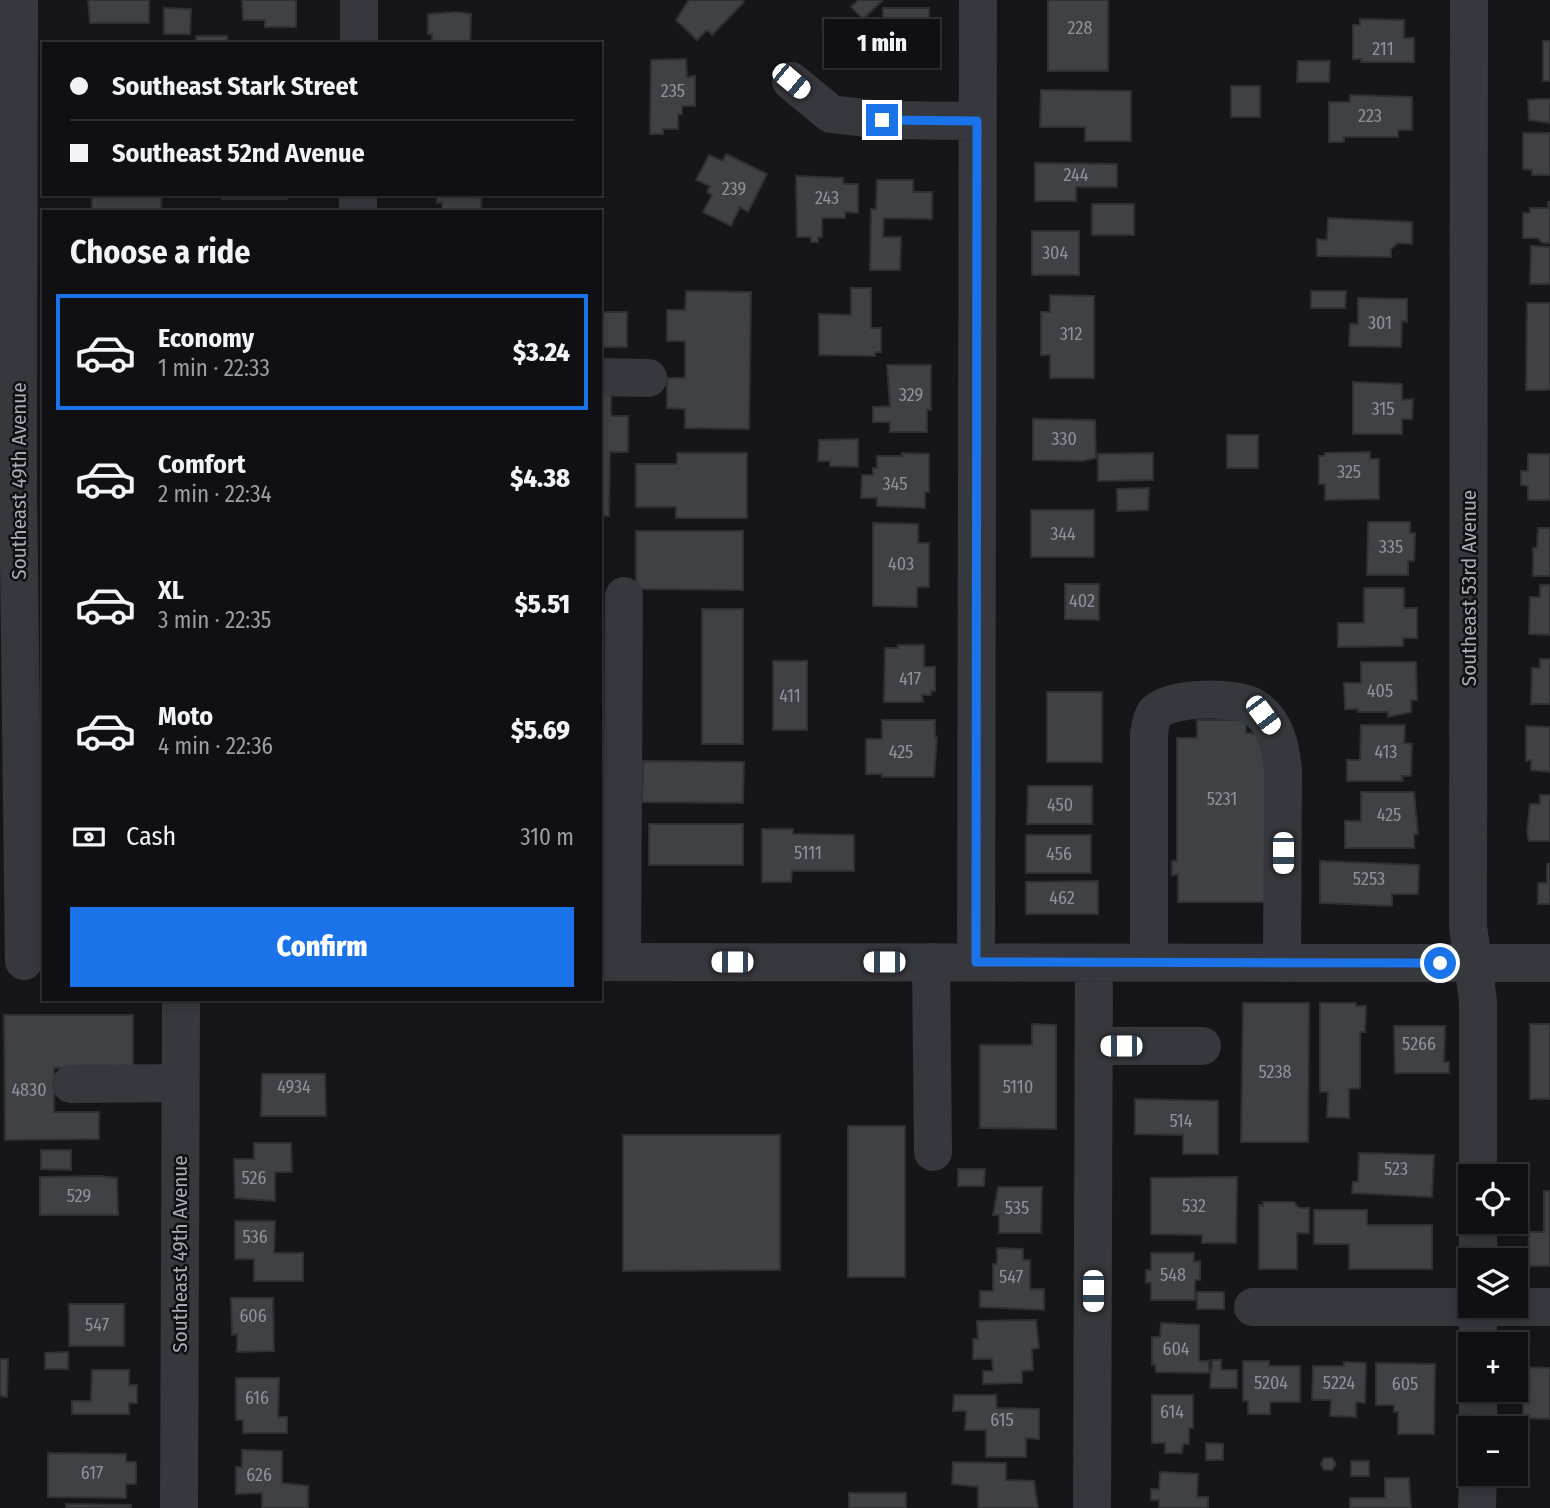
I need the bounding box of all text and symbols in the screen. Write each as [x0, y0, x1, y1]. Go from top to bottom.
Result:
house number: 228 [1068, 17, 1092, 39]
callout: 1 min [824, 18, 940, 68]
text: 1 min [857, 29, 907, 57]
house number: 211 [1372, 38, 1394, 60]
car [769, 59, 814, 103]
text: Southeast Stark Street [112, 71, 358, 102]
house number: 235 [661, 80, 685, 102]
route end [866, 104, 898, 136]
house number: 223 [1358, 105, 1382, 127]
text: Southeast 52nd Avenue [112, 138, 365, 169]
house number: 244 [1063, 164, 1089, 186]
house number: 239 [722, 178, 746, 200]
house number: 243 [815, 187, 839, 209]
text: Choose a ride [70, 233, 251, 271]
house number: 304 [1042, 242, 1068, 264]
house number: 301 [1368, 312, 1392, 334]
icon: car [74, 321, 137, 384]
text: Economy [158, 323, 254, 354]
house number: 312 [1060, 323, 1082, 345]
text: $3.24 [513, 337, 570, 368]
text: 1 min · 22:33 [158, 354, 270, 382]
street label: Southeast 49th Avenue [6, 382, 32, 580]
house number: 329 [899, 384, 923, 406]
house number: 315 [1372, 398, 1394, 420]
house number: 330 [1051, 428, 1077, 450]
icon: car [74, 447, 137, 510]
text: Comfort [158, 449, 246, 480]
house number: 325 [1337, 461, 1361, 483]
text: $4.38 [510, 463, 570, 494]
house number: 345 [883, 473, 907, 495]
text: 2 min · 22:34 [158, 480, 272, 508]
street label: Southeast 53rd Avenue [1456, 490, 1482, 686]
house number: 344 [1050, 523, 1076, 545]
house number: 335 [1379, 536, 1403, 558]
house number: 403 [888, 553, 914, 575]
icon: car [74, 573, 137, 636]
text: XL [158, 575, 184, 606]
text: $5.51 [515, 589, 570, 620]
house number: 402 [1069, 590, 1095, 612]
text: 3 min · 22:35 [158, 606, 271, 634]
house number: 417 [899, 668, 921, 690]
house number: 405 [1367, 680, 1393, 702]
house number: 411 [779, 685, 801, 707]
car [1242, 692, 1285, 738]
icon: car [74, 699, 137, 762]
text: Moto [158, 701, 213, 732]
text: $5.69 [511, 715, 570, 746]
text: 4 min · 22:36 [158, 732, 273, 760]
house number: 425 [889, 741, 913, 763]
house number: 413 [1375, 741, 1397, 763]
house number: 5231 [1207, 788, 1237, 810]
house number: 450 [1047, 794, 1073, 816]
house number: 425 [1377, 804, 1401, 826]
icon: cash [70, 818, 108, 856]
text: Cash [126, 821, 176, 852]
text: 310 m [520, 823, 574, 851]
car [1273, 832, 1294, 874]
house number: 5111 [794, 842, 822, 864]
house number: 456 [1046, 843, 1072, 865]
house number: 5253 [1353, 868, 1385, 890]
house number: 462 [1049, 887, 1075, 909]
button: Confirm [70, 907, 574, 987]
route start [1424, 947, 1456, 979]
car [712, 952, 754, 973]
car [864, 952, 906, 973]
house number: 5266 [1402, 1033, 1436, 1055]
car [1101, 1036, 1143, 1057]
house number: 5238 [1258, 1061, 1292, 1083]
house number: 4934 [277, 1076, 311, 1098]
house number: 5110 [1003, 1076, 1033, 1098]
house number: 4830 [11, 1079, 47, 1101]
house number: 514 [1169, 1110, 1193, 1132]
street label: Southeast 49th Avenue [167, 1155, 193, 1353]
house number: 523 [1384, 1158, 1408, 1180]
map controls [1458, 1164, 1528, 1486]
button: locate [1458, 1164, 1528, 1234]
house number: 526 [242, 1167, 267, 1189]
house number: 529 [67, 1185, 91, 1207]
house number: 532 [1182, 1195, 1206, 1217]
house number: 535 [1005, 1197, 1029, 1219]
house number: 536 [242, 1226, 268, 1248]
button: layers [1458, 1248, 1528, 1318]
house number: 548 [1160, 1264, 1186, 1286]
house number: 547 [999, 1266, 1023, 1288]
car [1083, 1270, 1104, 1312]
house number: 606 [239, 1305, 267, 1327]
house number: 547 [85, 1314, 109, 1336]
button: + [1458, 1332, 1528, 1402]
house number: 604 [1162, 1338, 1190, 1360]
house number: 5204 [1254, 1372, 1288, 1394]
house number: 5224 [1323, 1372, 1355, 1394]
house number: 605 [1392, 1373, 1418, 1395]
house number: 616 [245, 1387, 269, 1409]
house number: 614 [1160, 1401, 1184, 1423]
house number: 615 [990, 1409, 1014, 1431]
button: − [1458, 1416, 1528, 1486]
house number: 617 [81, 1462, 103, 1484]
house number: 626 [246, 1464, 272, 1486]

